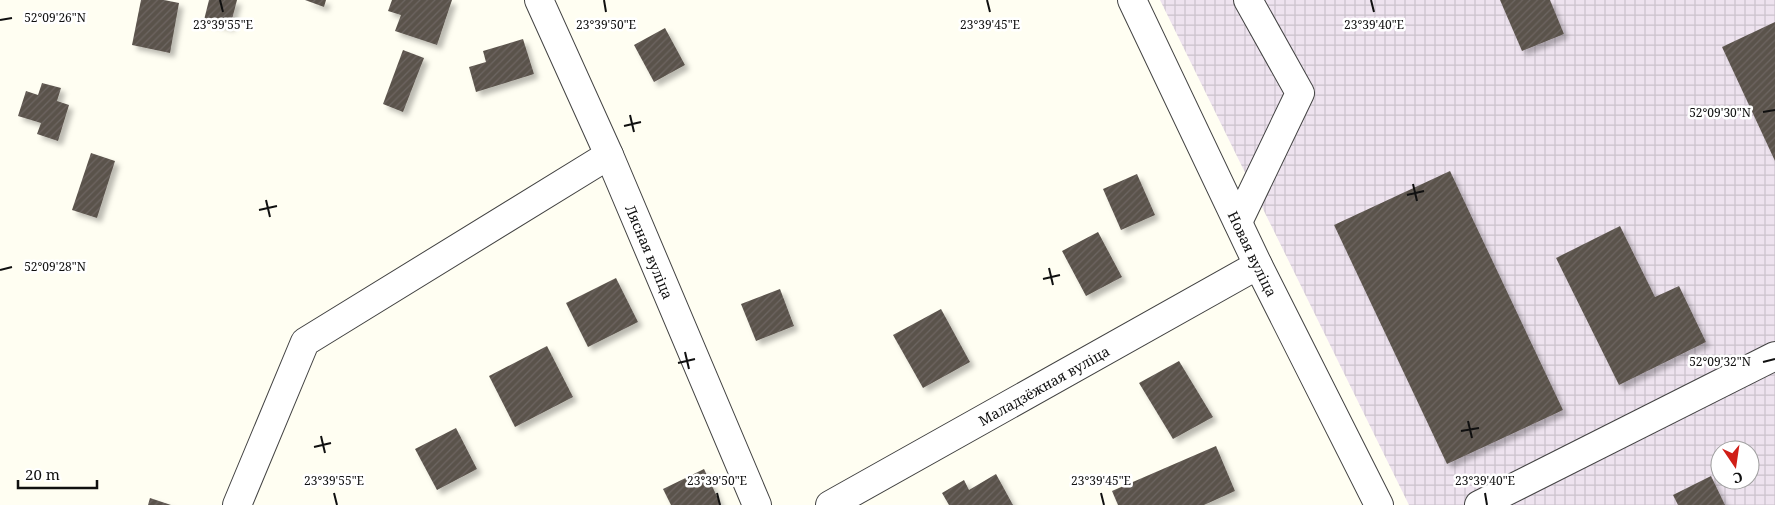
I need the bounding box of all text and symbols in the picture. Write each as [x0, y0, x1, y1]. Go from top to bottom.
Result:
text: 52°09'26"N [24, 9, 86, 26]
text: 23°39'55"E [193, 16, 253, 33]
text: 23°39'50"E [576, 16, 636, 33]
text: 23°39'45"E [960, 16, 1020, 33]
text: 23°39'40"E [1344, 16, 1404, 33]
text: 52°09'30"N [1689, 104, 1751, 121]
street label: Лясная вуліца [622, 202, 678, 302]
street label: Новая вуліца [1224, 208, 1282, 300]
text: 52°09'28"N [24, 258, 86, 275]
street label: Маладзёжная вуліца [975, 341, 1113, 429]
text: 52°09'32"N [1689, 353, 1751, 370]
north arrow [1710, 440, 1760, 490]
scale bar [18, 458, 96, 490]
text: 20 m [25, 464, 60, 484]
text: С [1731, 468, 1745, 488]
text: 23°39'55"E [304, 472, 364, 489]
text: 23°39'50"E [687, 472, 747, 489]
text: 23°39'45"E [1071, 472, 1131, 489]
text: 23°39'40"E [1455, 472, 1515, 489]

